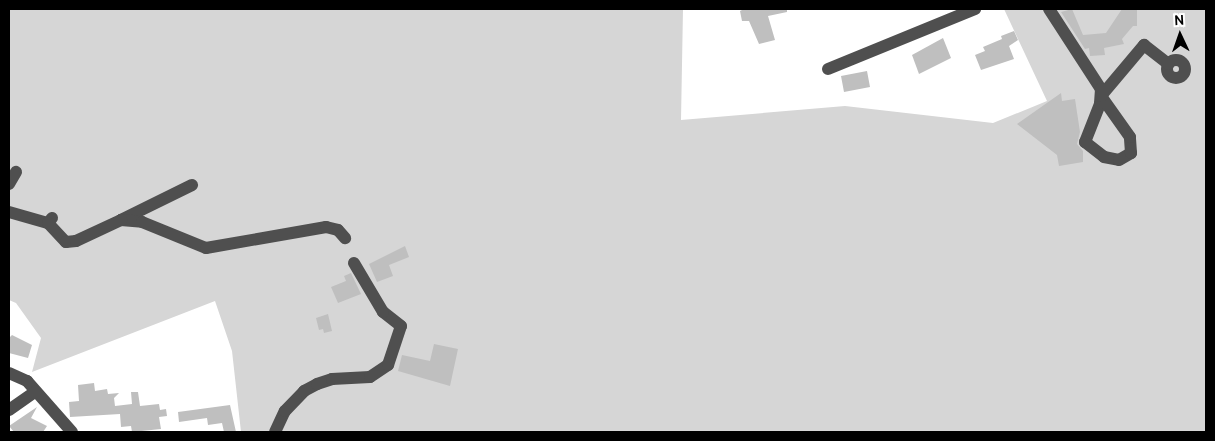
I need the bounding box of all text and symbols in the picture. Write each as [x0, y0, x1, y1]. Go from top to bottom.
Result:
north arrow [1155, 10, 1205, 60]
text: N [1174, 11, 1185, 29]

